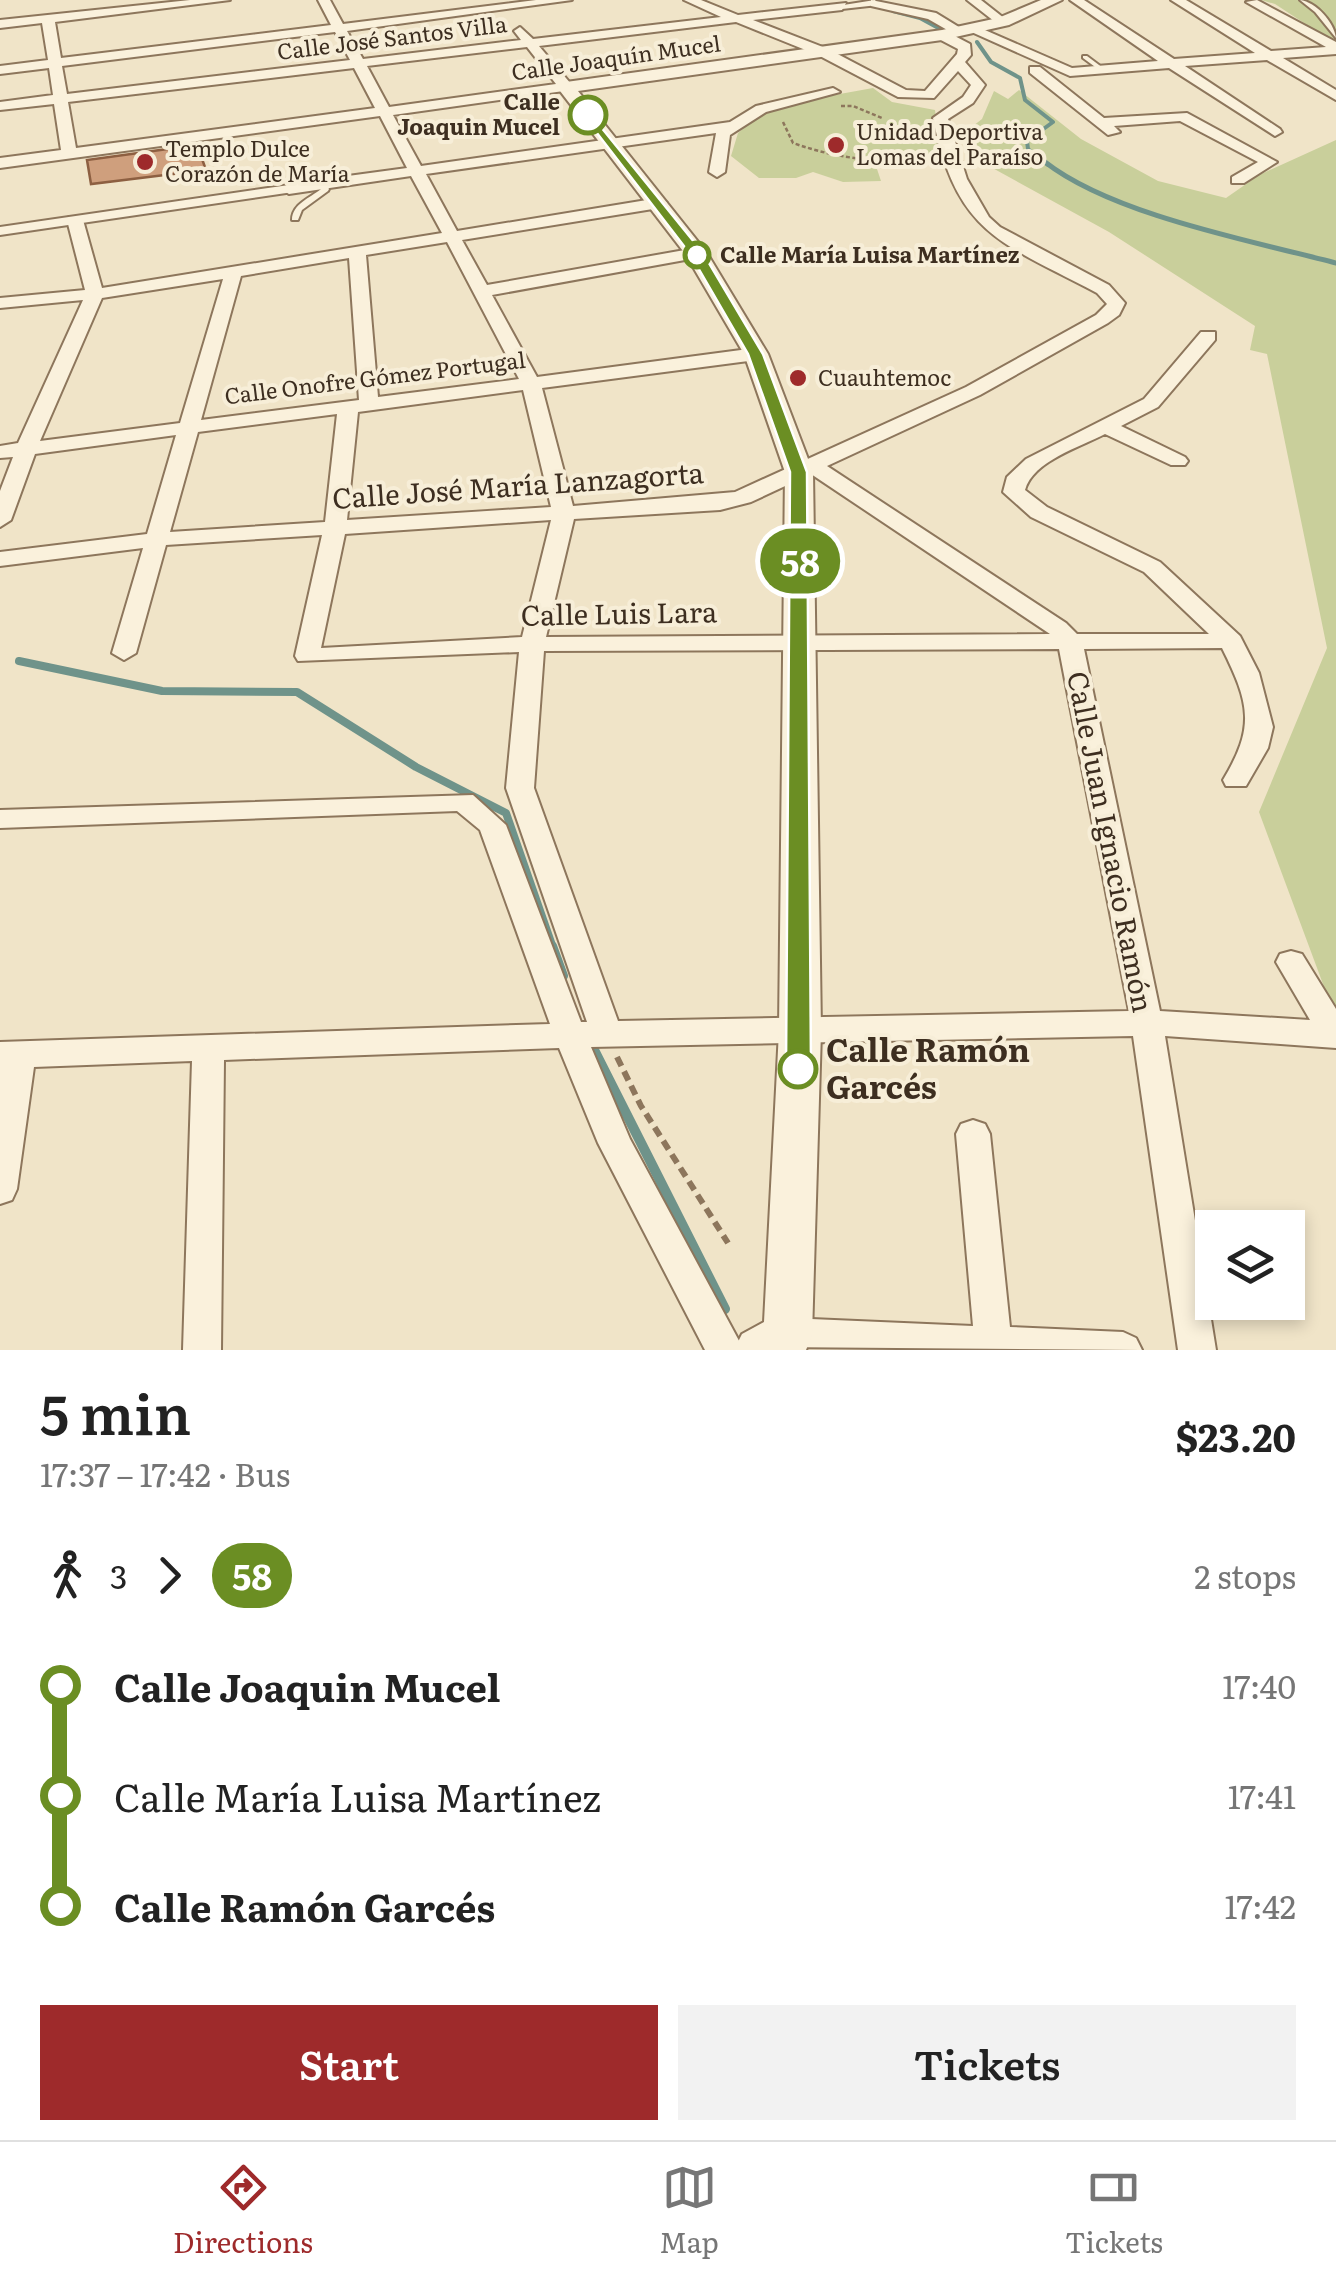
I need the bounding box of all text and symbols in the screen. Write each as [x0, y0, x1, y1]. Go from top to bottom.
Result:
street label: Calle José Santos Villa [275, 6, 509, 67]
street label: Calle Joaquín Mucel [509, 26, 722, 88]
place label: Calle Joaquin Mucel [397, 84, 560, 142]
marker: Calle Joaquin Mucel [569, 96, 607, 134]
place label: Unidad Deportiva Lomas del Paraíso [856, 114, 1043, 172]
place label: Templo Dulce Corazón de María [165, 131, 350, 189]
marker: Unidad Deportiva Lomas del Paraíso [825, 134, 847, 156]
marker: Templo Dulce Corazón de María [134, 151, 156, 173]
place label: Calle María Luisa Martínez [720, 237, 1020, 270]
marker: Calle María Luisa Martínez [684, 242, 710, 268]
street label: Calle Onofre Gómez Portugal [222, 342, 527, 411]
place label: Cuauhtemoc [818, 360, 951, 393]
marker: Cuauhtemoc [787, 367, 809, 389]
street label: Calle José María Lanzagorta [331, 450, 705, 518]
line badge: 58 [755, 528, 845, 594]
text: 58 [780, 535, 820, 587]
street label: Calle Luis Lara [520, 589, 718, 635]
street label: Calle Juan Ignacio Ramón [1058, 667, 1166, 1016]
place label: Calle Ramón Garcés [826, 1024, 1030, 1109]
marker: Calle Ramón Garcés [779, 1050, 817, 1088]
map controls [1195, 1210, 1305, 1320]
button: layers [1195, 1210, 1305, 1320]
text: 5 min [40, 1370, 191, 1452]
text: $23.20 [1175, 1407, 1296, 1464]
text: 17:37 – 17:42 · Bus [40, 1449, 290, 1497]
icon: walk [40, 1548, 95, 1603]
icon: forward [142, 1548, 197, 1603]
text: 58 [232, 1549, 272, 1601]
text: 3 [110, 1551, 127, 1599]
text: 2 stops [1194, 1551, 1296, 1599]
text: Calle Joaquin Mucel [114, 1657, 500, 1714]
text: 17:40 [1222, 1661, 1296, 1709]
text: Calle María Luisa Martínez [114, 1767, 601, 1824]
text: 17:41 [1228, 1771, 1296, 1819]
text: Calle Ramón Garcés [114, 1877, 495, 1934]
text: 17:42 [1224, 1881, 1296, 1929]
button: Start [40, 2005, 658, 2120]
button: Tickets [678, 2005, 1296, 2120]
tab: Directions [173, 2160, 313, 2262]
tab: Map [659, 2160, 719, 2262]
tab: Tickets [1065, 2160, 1163, 2262]

